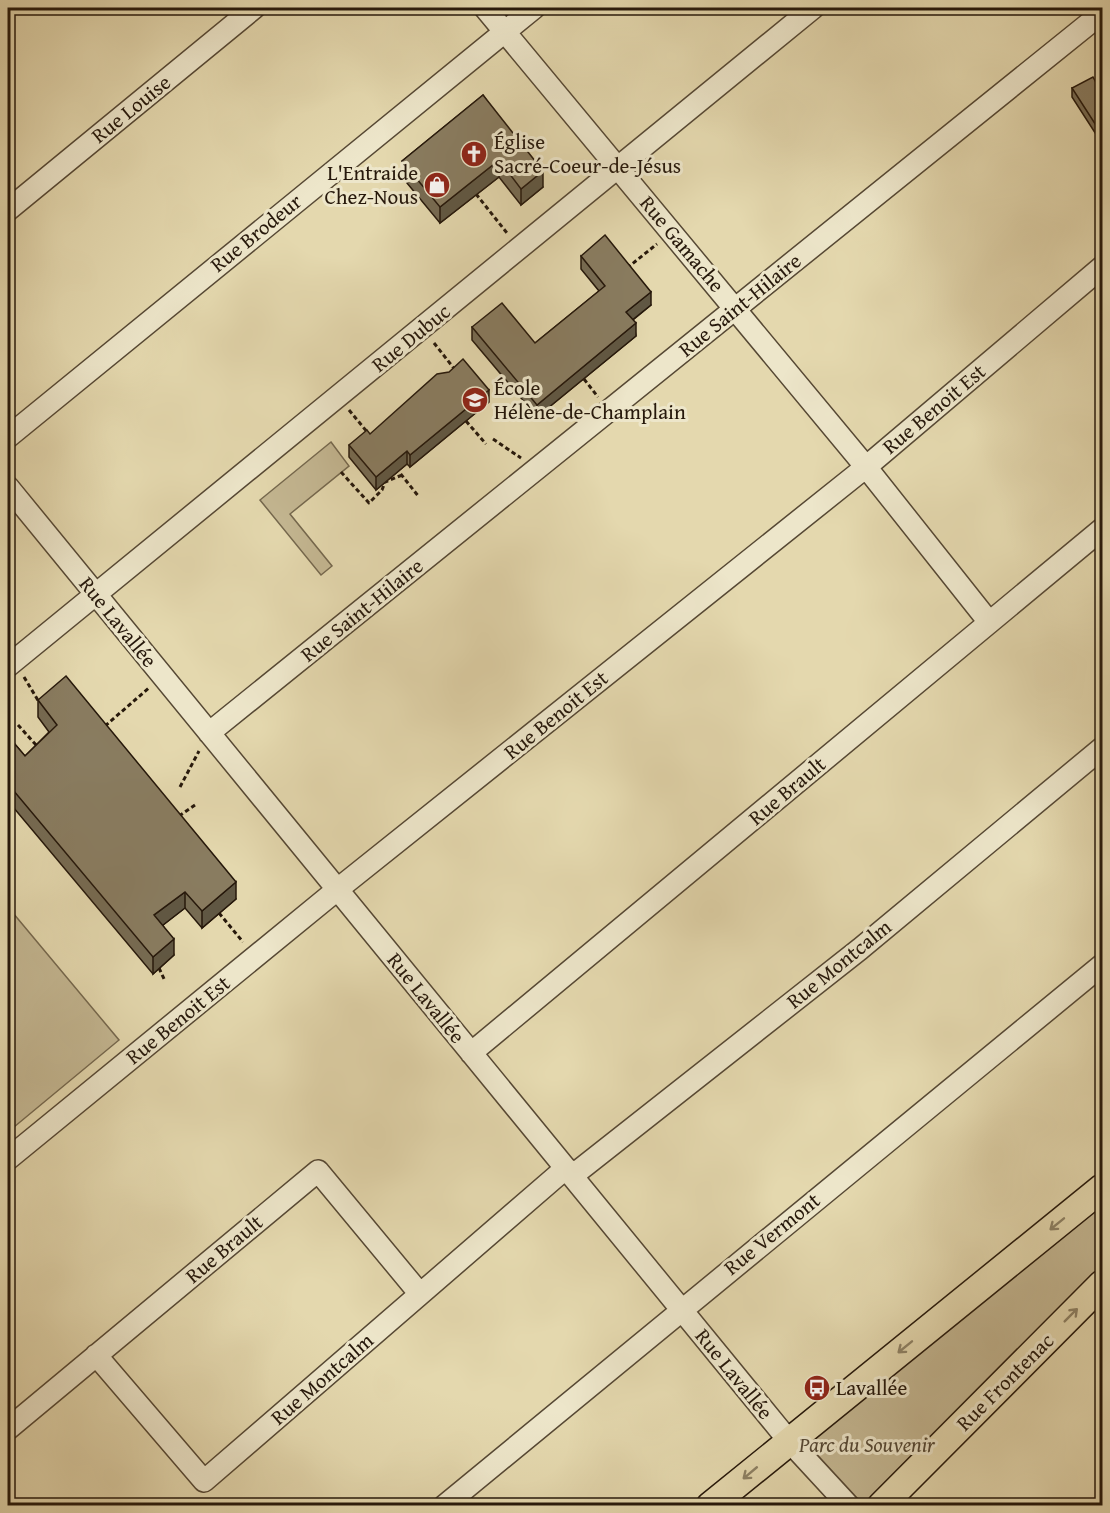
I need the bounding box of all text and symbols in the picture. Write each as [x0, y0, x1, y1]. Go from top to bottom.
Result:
street label: Rue Louise [84, 67, 177, 150]
place label: Église Sacré-Coeur-de-Jésus [494, 126, 681, 181]
church icon: Église Sacré-Coeur-de-Jésus [459, 139, 489, 169]
place label: L'Entraide Chez-Nous [324, 157, 418, 212]
shop icon: L'Entraide Chez-Nous [422, 170, 452, 200]
street label: Rue Brodeur [203, 186, 308, 279]
street label: Rue Gamache [633, 189, 732, 299]
street label: Rue Saint-Hilaire [672, 245, 808, 364]
street label: Rue Dubuc [365, 296, 457, 379]
street label: Rue Benoit Est [875, 356, 993, 461]
place label: École Hélène-de-Champlain [494, 372, 686, 427]
school or university icon: École Hélène-de-Champlain [460, 385, 490, 415]
street label: Rue Saint-Hilaire [294, 550, 430, 669]
street label: Rue Lavallée [72, 569, 165, 674]
street label: Rue Benoit Est [497, 662, 615, 766]
street label: Rue Brault [741, 749, 833, 832]
street label: Rue Montcalm [779, 911, 898, 1016]
street label: Rue Lavallée [380, 945, 473, 1050]
street label: Rue Benoit Est [119, 967, 237, 1071]
street label: Rue Vermont [717, 1185, 827, 1282]
street label: Rue Brault [178, 1207, 270, 1290]
one-way arrow [1049, 1218, 1065, 1231]
one-way arrow [1064, 1308, 1078, 1323]
street label: Rue Lavallée [688, 1321, 781, 1426]
street label: Rue Montcalm [263, 1325, 380, 1432]
street label: Rue Frontenac [949, 1326, 1061, 1438]
one-way arrow [897, 1340, 913, 1353]
place label: Lavallée [836, 1372, 907, 1403]
bus stop icon: Lavallée [802, 1373, 832, 1403]
park label: Parc du Souvenir [798, 1429, 936, 1460]
one-way arrow [742, 1466, 758, 1479]

